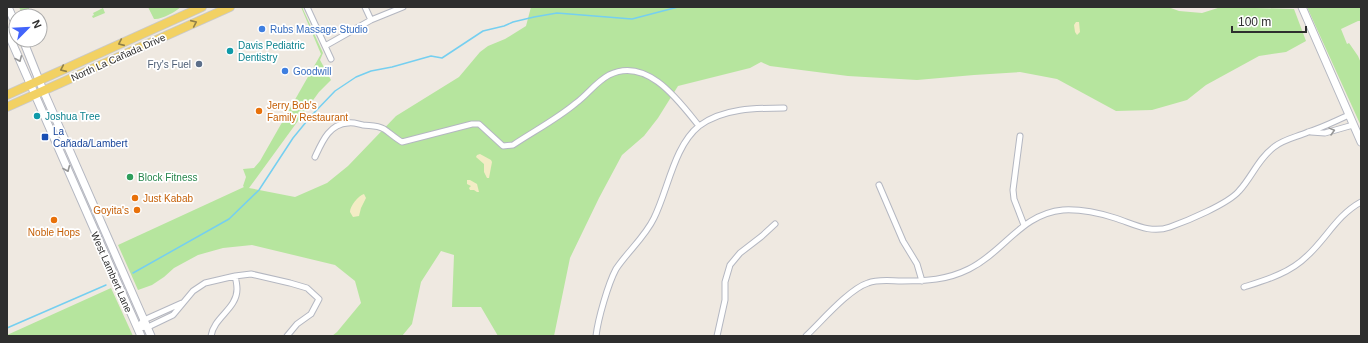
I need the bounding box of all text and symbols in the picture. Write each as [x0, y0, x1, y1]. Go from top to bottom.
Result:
north arrow [8, 8, 48, 48]
scale bar [1232, 8, 1306, 34]
text: 100 m [1238, 15, 1271, 29]
text: N [30, 18, 44, 30]
one-way arrow [190, 20, 198, 28]
marker: Rubs Massage Studio [257, 24, 267, 34]
place label: Rubs Massage Studio [270, 24, 368, 35]
street label: North La Cañada Drive [69, 31, 168, 83]
one-way arrow [117, 38, 125, 46]
place label: Davis Pediatric Dentistry [238, 40, 305, 63]
marker: Davis Pediatric Dentistry [225, 46, 235, 56]
one-way arrow [14, 56, 22, 63]
place label: Fry's Fuel [147, 59, 191, 70]
marker: Fry's Fuel [194, 59, 204, 69]
one-way arrow [60, 64, 67, 72]
marker: Goodwill [280, 66, 290, 76]
place label: Goodwill [293, 66, 331, 77]
place label: Jerry Bob's Family Restaurant [267, 100, 348, 123]
marker: Jerry Bob's Family Restaurant [254, 106, 264, 116]
marker: Joshua Tree [32, 111, 42, 121]
place label: Joshua Tree [45, 111, 100, 122]
place label: La Cañada/Lambert [53, 126, 128, 149]
one-way arrow [1328, 127, 1335, 136]
marker: La Cañada/Lambert [40, 132, 50, 142]
one-way arrow [63, 165, 71, 172]
marker: Block Fitness [125, 172, 135, 182]
place label: Block Fitness [138, 172, 197, 183]
marker: Just Kabab [130, 193, 140, 203]
place label: Just Kabab [143, 193, 193, 204]
place label: Goyita's [93, 205, 129, 216]
marker: Goyita's [132, 205, 142, 215]
marker: Noble Hops [49, 215, 59, 225]
place label: Noble Hops [28, 227, 80, 238]
street label: West Lambert Lane [89, 230, 134, 315]

